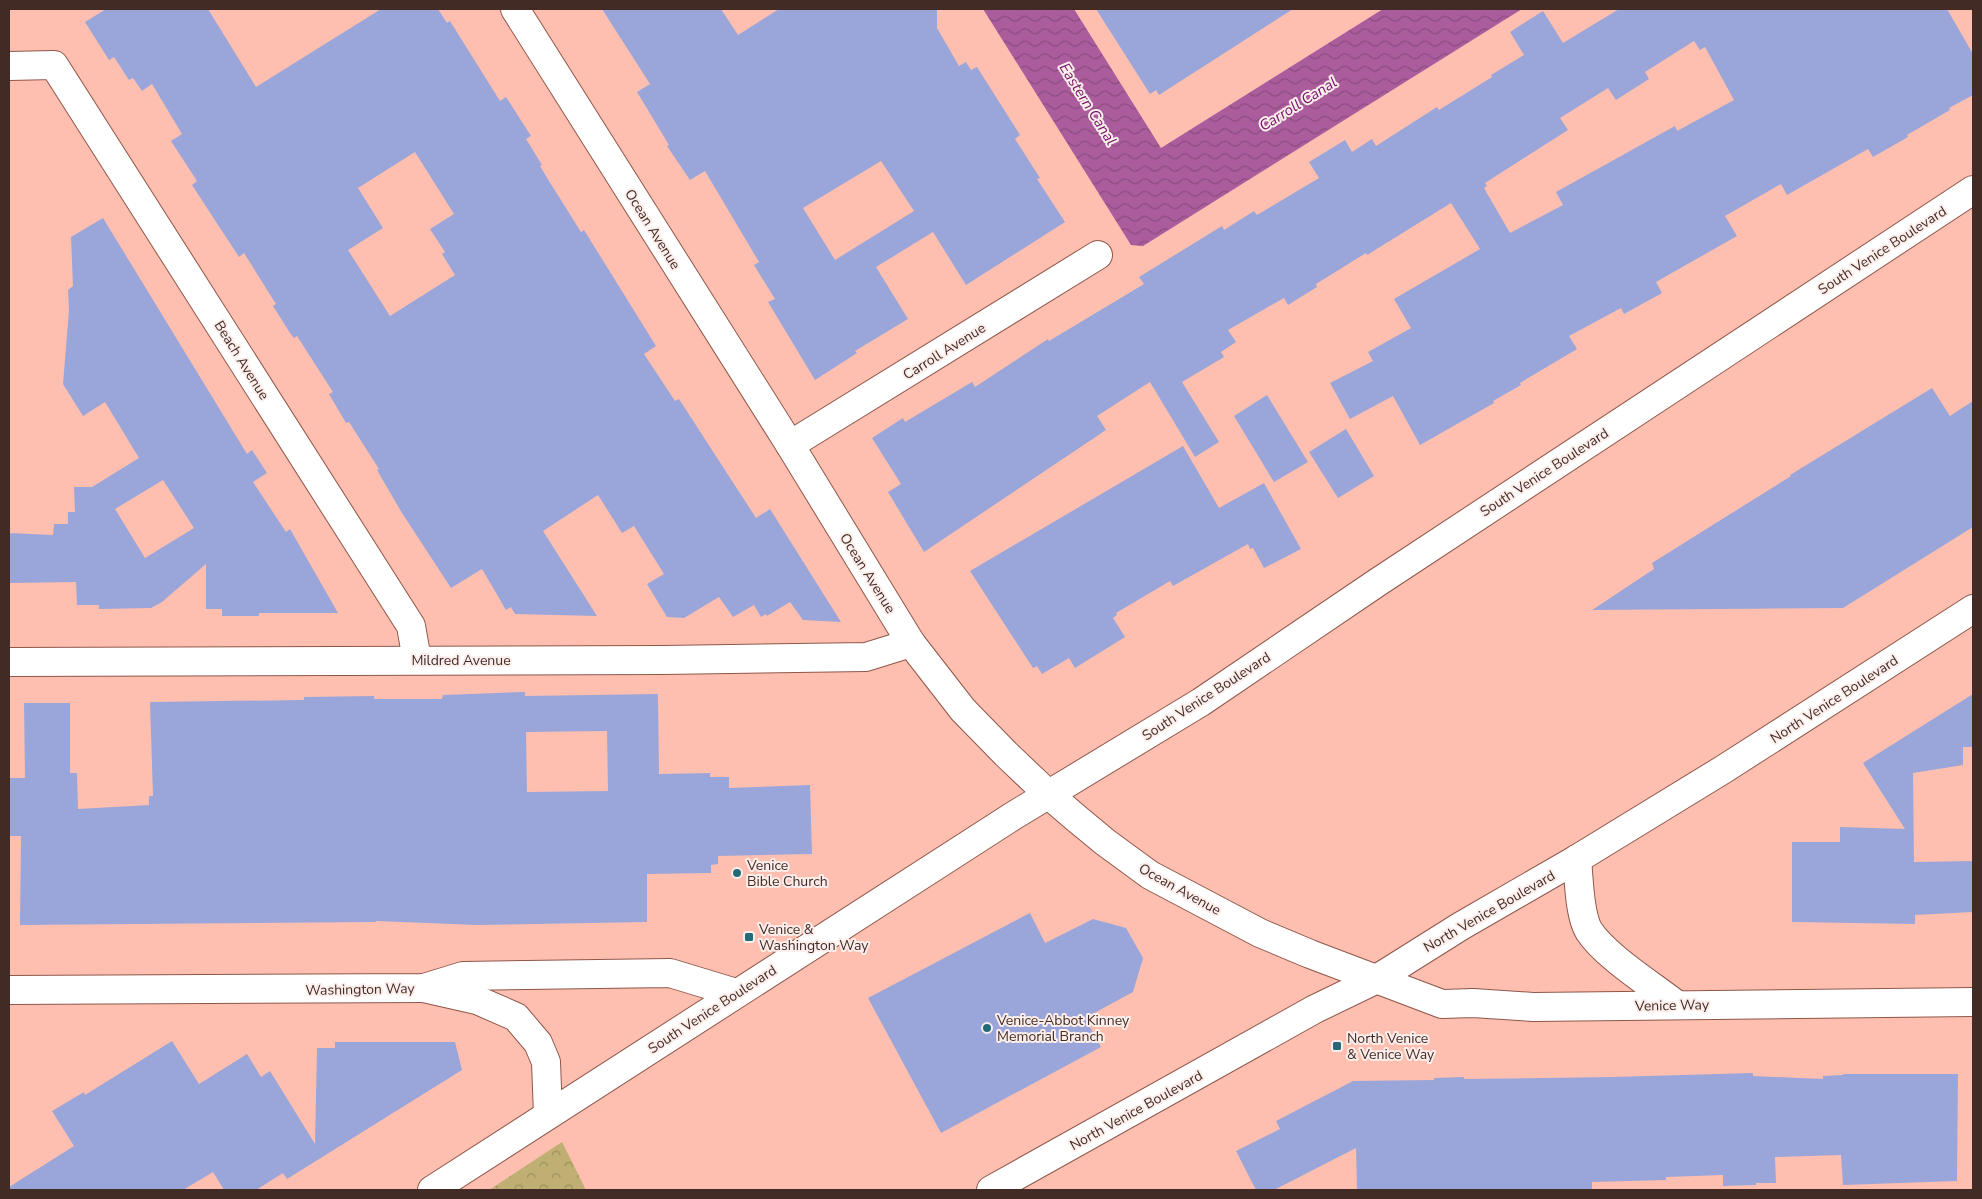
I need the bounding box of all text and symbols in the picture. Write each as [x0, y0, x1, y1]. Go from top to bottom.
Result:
water label: Eastern Canal [1055, 59, 1121, 149]
water label: Carroll Canal [1255, 72, 1341, 136]
street label: Ocean Avenue [620, 186, 685, 273]
street label: South Venice Boulevard [1814, 202, 1950, 299]
street label: Beach Avenue [210, 317, 273, 403]
street label: Carroll Avenue [899, 318, 989, 384]
street label: South Venice Boulevard [1476, 424, 1612, 521]
street label: Ocean Avenue [835, 530, 900, 617]
street label: South Venice Boulevard [1138, 648, 1274, 745]
street label: Mildred Avenue [411, 651, 511, 670]
street label: North Venice Boulevard [1767, 651, 1902, 748]
place label: Venice Bible Church [746, 856, 828, 891]
street label: Ocean Avenue [1135, 859, 1224, 920]
street label: North Venice Boulevard [1420, 866, 1558, 957]
marker: Venice Bible Church [731, 867, 743, 879]
place label: Venice & Washington Way [758, 920, 869, 955]
marker: Venice & Washington Way [743, 931, 755, 943]
street label: South Venice Boulevard [644, 961, 780, 1058]
street label: Washington Way [305, 979, 416, 1000]
street label: Venice Way [1634, 995, 1710, 1016]
place label: Venice-Abbot Kinney Memorial Branch [996, 1011, 1130, 1046]
marker: Venice-Abbot Kinney Memorial Branch [981, 1022, 993, 1034]
place label: North Venice & Venice Way [1347, 1029, 1435, 1064]
marker: North Venice & Venice Way [1331, 1040, 1343, 1052]
street label: North Venice Boulevard [1066, 1066, 1206, 1155]

